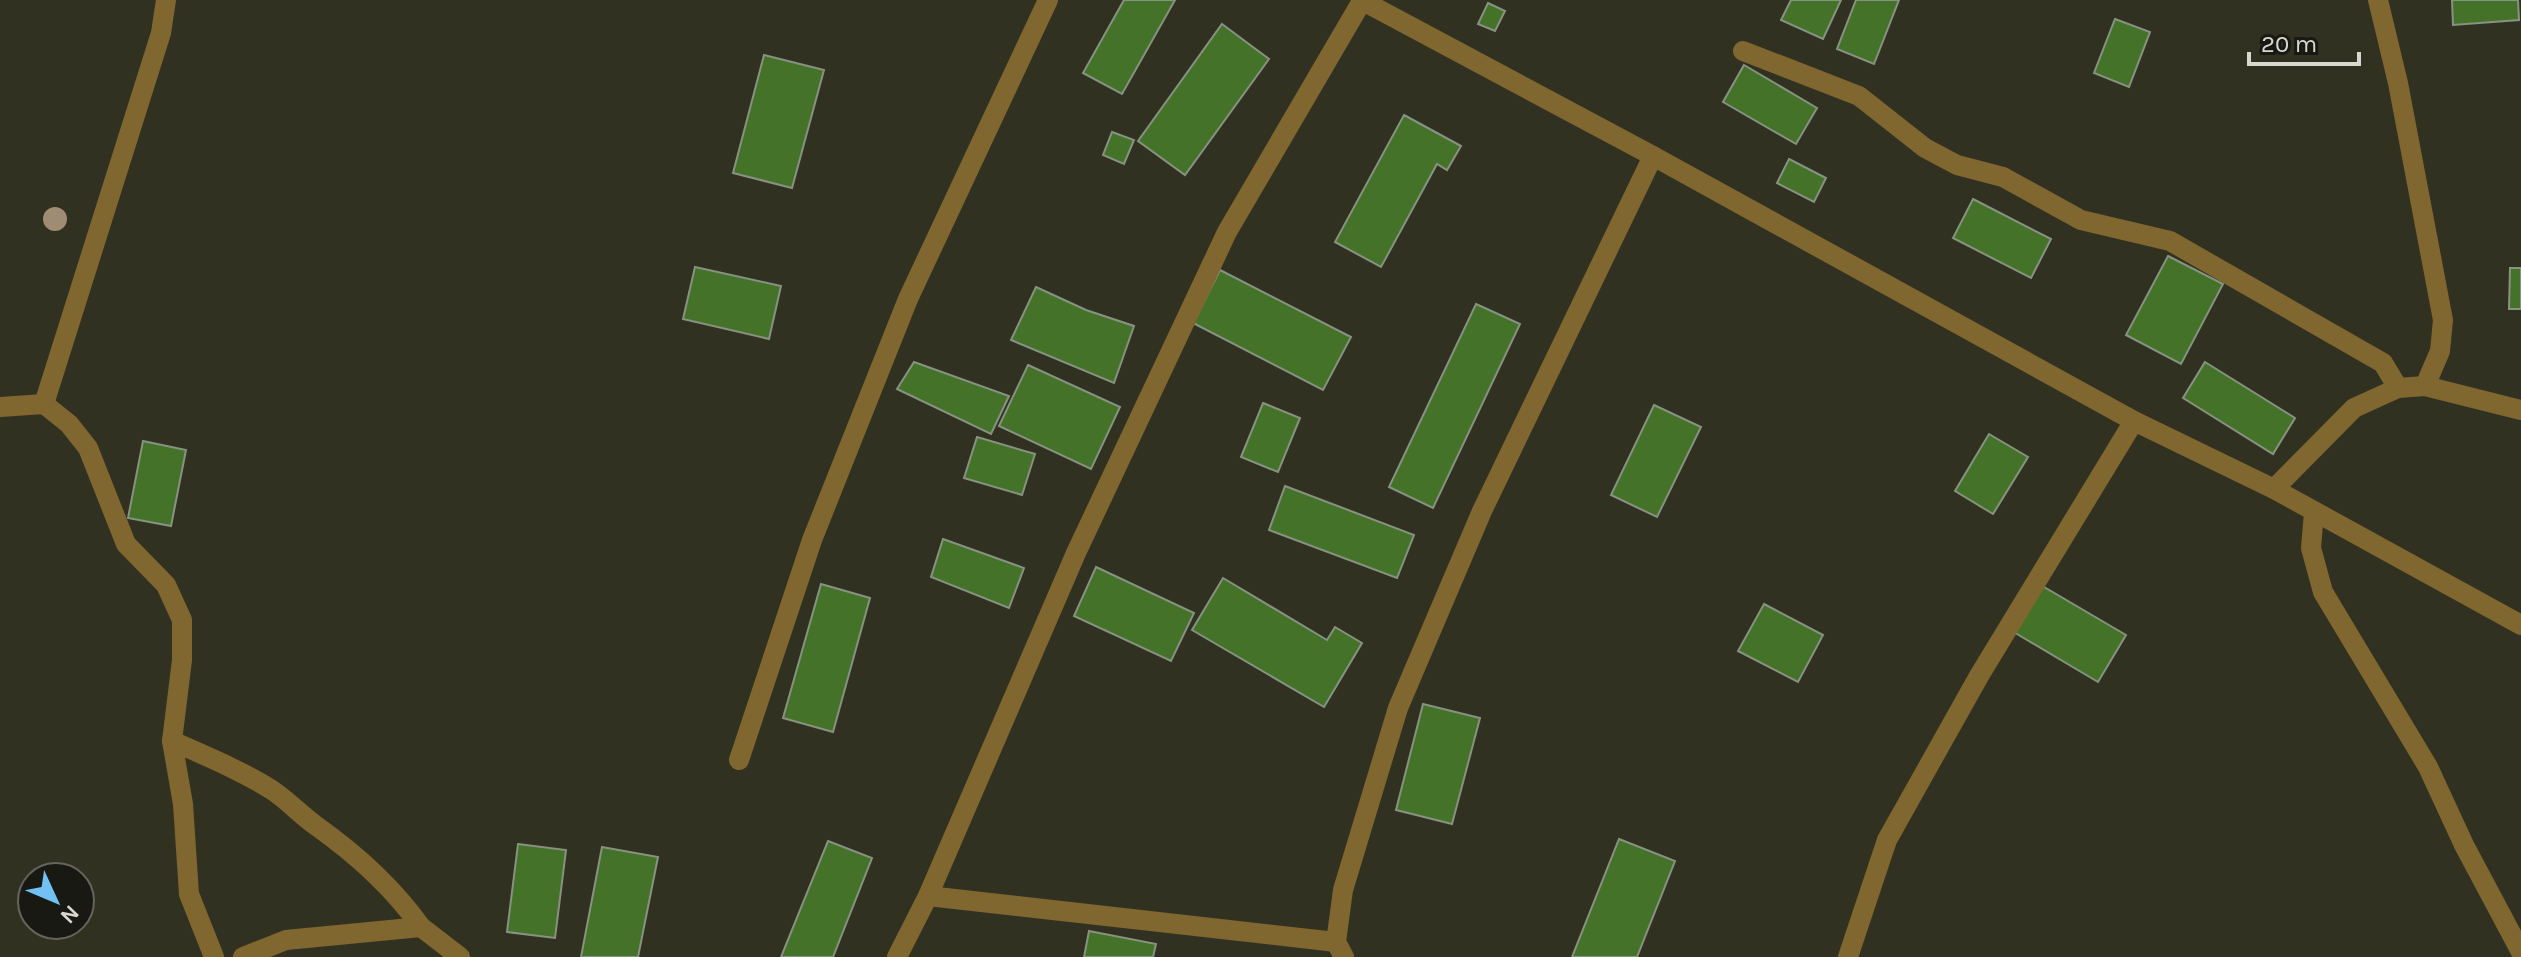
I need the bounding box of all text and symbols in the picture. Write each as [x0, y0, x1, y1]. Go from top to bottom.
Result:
scale bar [2249, 16, 2359, 66]
text: 20 m [2261, 30, 2317, 58]
north arrow [16, 861, 96, 941]
text: N [55, 899, 85, 929]

